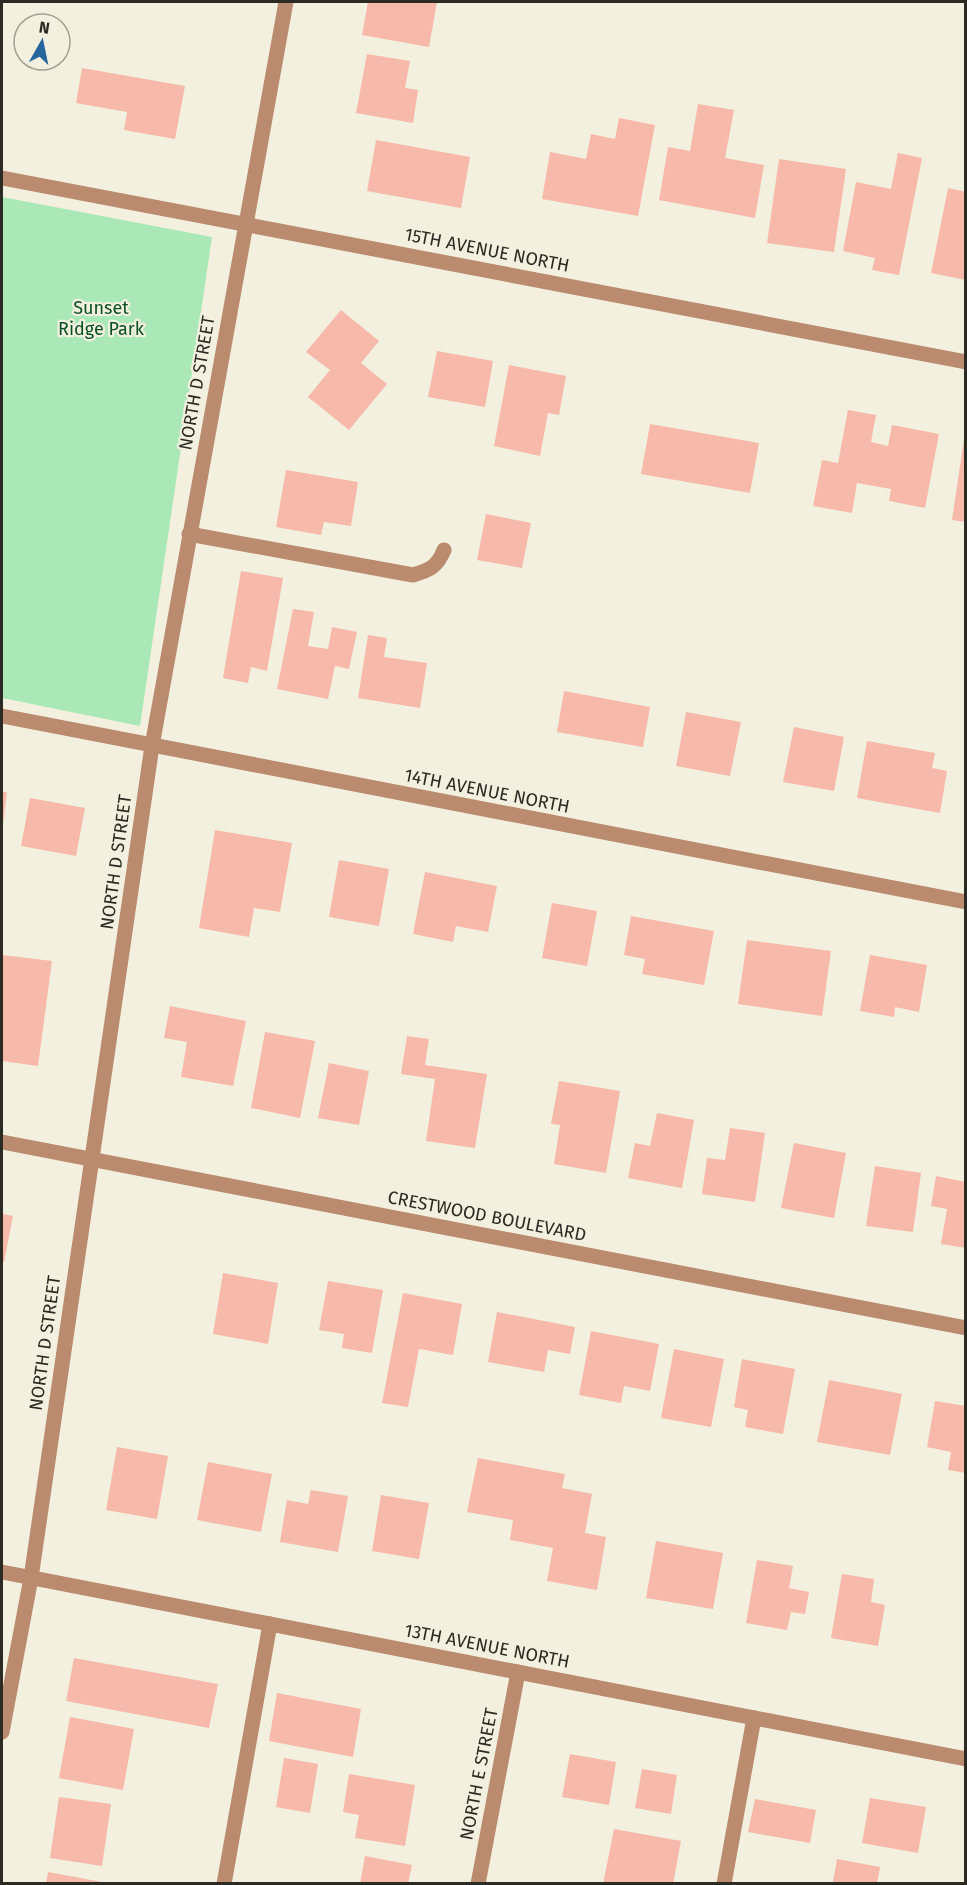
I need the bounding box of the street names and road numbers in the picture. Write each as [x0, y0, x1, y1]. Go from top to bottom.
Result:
street label: 15TH AVENUE NORTH [403, 223, 571, 277]
street label: NORTH D STREET [174, 313, 220, 452]
street label: 14TH AVENUE NORTH [402, 764, 572, 818]
street label: NORTH D STREET [96, 792, 136, 931]
street label: CRESTWOOD BOULEVARD [386, 1186, 588, 1246]
street label: NORTH D STREET [25, 1273, 65, 1412]
street label: 13TH AVENUE NORTH [403, 1619, 571, 1673]
street label: NORTH E STREET [455, 1705, 503, 1842]

